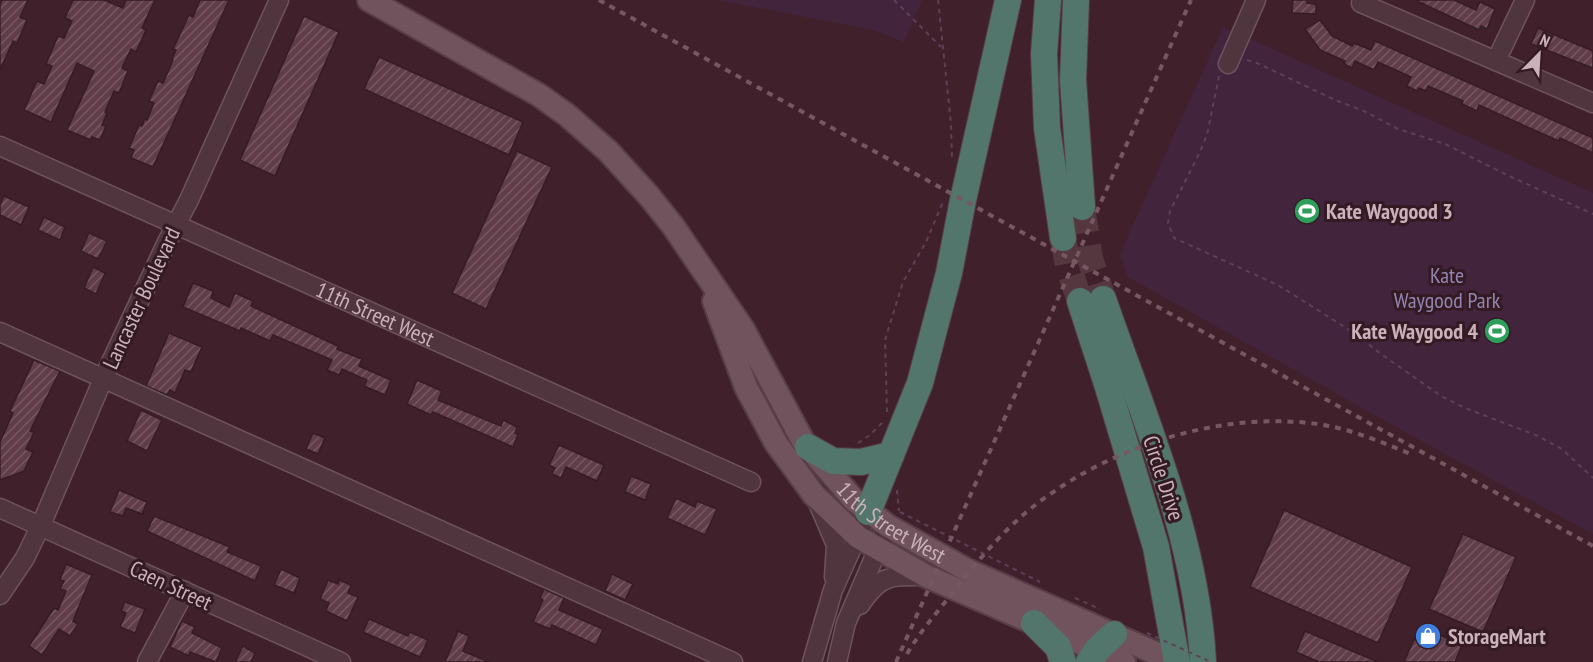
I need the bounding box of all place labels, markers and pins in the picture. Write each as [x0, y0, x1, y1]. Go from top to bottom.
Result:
sports icon: Kate Waygood 3 [1292, 196, 1322, 226]
place label: Kate Waygood 3 [1326, 197, 1453, 225]
sports icon: Kate Waygood 4 [1482, 316, 1512, 346]
place label: Kate Waygood 4 [1351, 317, 1478, 345]
shop icon: StorageMart [1413, 621, 1443, 651]
place label: StorageMart [1448, 622, 1546, 650]

